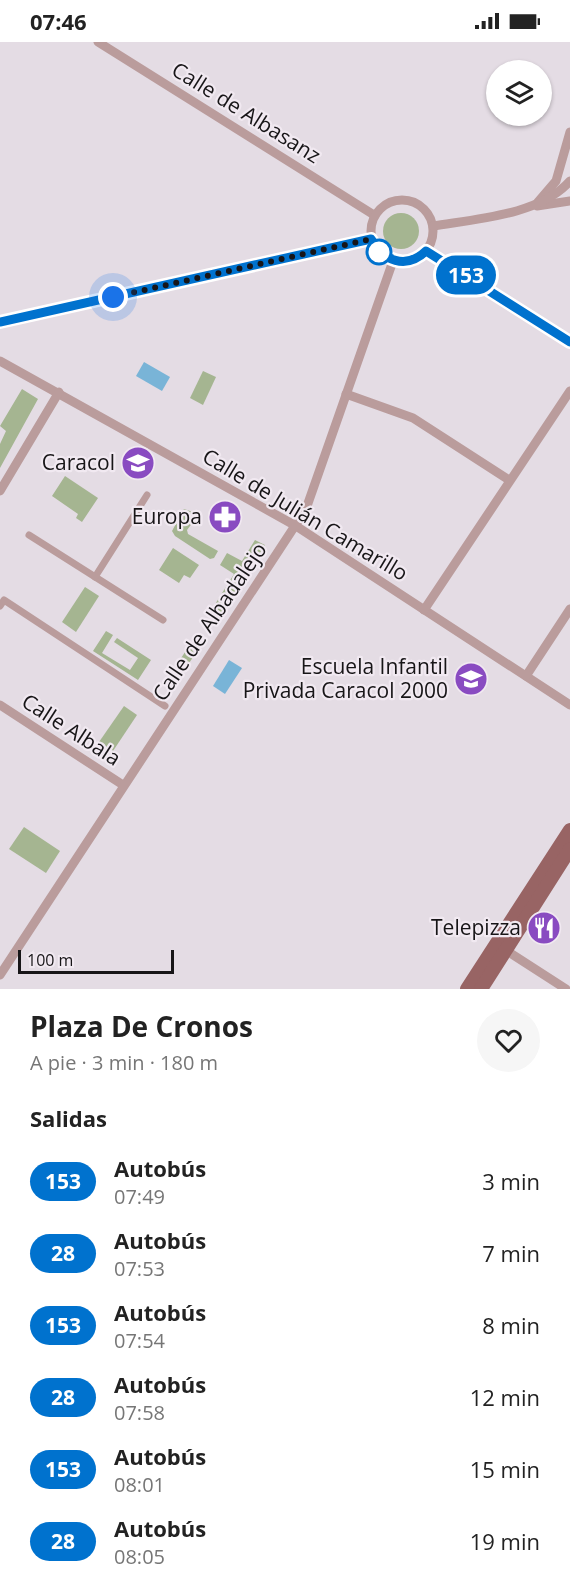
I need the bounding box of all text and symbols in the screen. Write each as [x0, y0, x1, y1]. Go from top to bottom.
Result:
text: 07:46 [30, 6, 87, 36]
street label: Calle de Albasanz [167, 55, 326, 169]
map controls [486, 60, 552, 126]
button: layers [486, 60, 552, 126]
unlabelled marker [366, 239, 392, 265]
line badge: 153 [432, 256, 500, 294]
text: 153 [448, 261, 484, 289]
your location [98, 282, 128, 312]
street label: Calle de Julián Camarillo [198, 442, 413, 587]
school or university icon: Caracol [120, 445, 156, 481]
place label: Caracol [42, 448, 115, 476]
pharmacy icon: Europa [207, 499, 243, 535]
place label: Europa [132, 502, 202, 530]
street label: Calle de Albadalejo [146, 537, 273, 706]
place label: Escuela Infantil Privada Caracol 2000 [243, 652, 448, 704]
school or university icon: Escuela Infantil Privada Caracol 2000 [453, 661, 489, 697]
street label: Calle Albala [17, 687, 126, 772]
restaurant icon: Telepizza [526, 910, 562, 946]
place label: Telepizza [431, 913, 521, 941]
scale bar [18, 947, 174, 974]
text: 100 m [27, 949, 73, 971]
text: Plaza De Cronos [30, 1007, 253, 1045]
button: heart [477, 1009, 540, 1072]
text: A pie · 3 min · 180 m [30, 1049, 218, 1076]
text: Salidas [30, 1103, 107, 1133]
text: Autobús [114, 1153, 206, 1183]
text: 3 min [482, 1166, 540, 1196]
text: 153 [45, 1167, 81, 1195]
text: 07:49 [114, 1183, 165, 1210]
text: Autobús [114, 1225, 206, 1255]
text: 7 min [482, 1238, 540, 1268]
text: 28 [51, 1239, 75, 1267]
text: 07:53 [114, 1255, 165, 1282]
text: Autobús [114, 1297, 206, 1327]
text: 8 min [482, 1310, 540, 1340]
text: 153 [45, 1311, 81, 1339]
text: 07:54 [114, 1327, 165, 1354]
text: Autobús [114, 1369, 206, 1399]
text: 12 min [470, 1382, 540, 1412]
text: 28 [51, 1383, 75, 1411]
text: 07:58 [114, 1399, 165, 1426]
text: Autobús [114, 1441, 206, 1471]
text: 15 min [470, 1454, 540, 1484]
text: 153 [45, 1455, 81, 1483]
text: 08:01 [114, 1471, 165, 1498]
text: Autobús [114, 1513, 206, 1543]
text: 19 min [470, 1526, 540, 1556]
text: 28 [51, 1527, 75, 1555]
text: 08:05 [114, 1543, 165, 1570]

